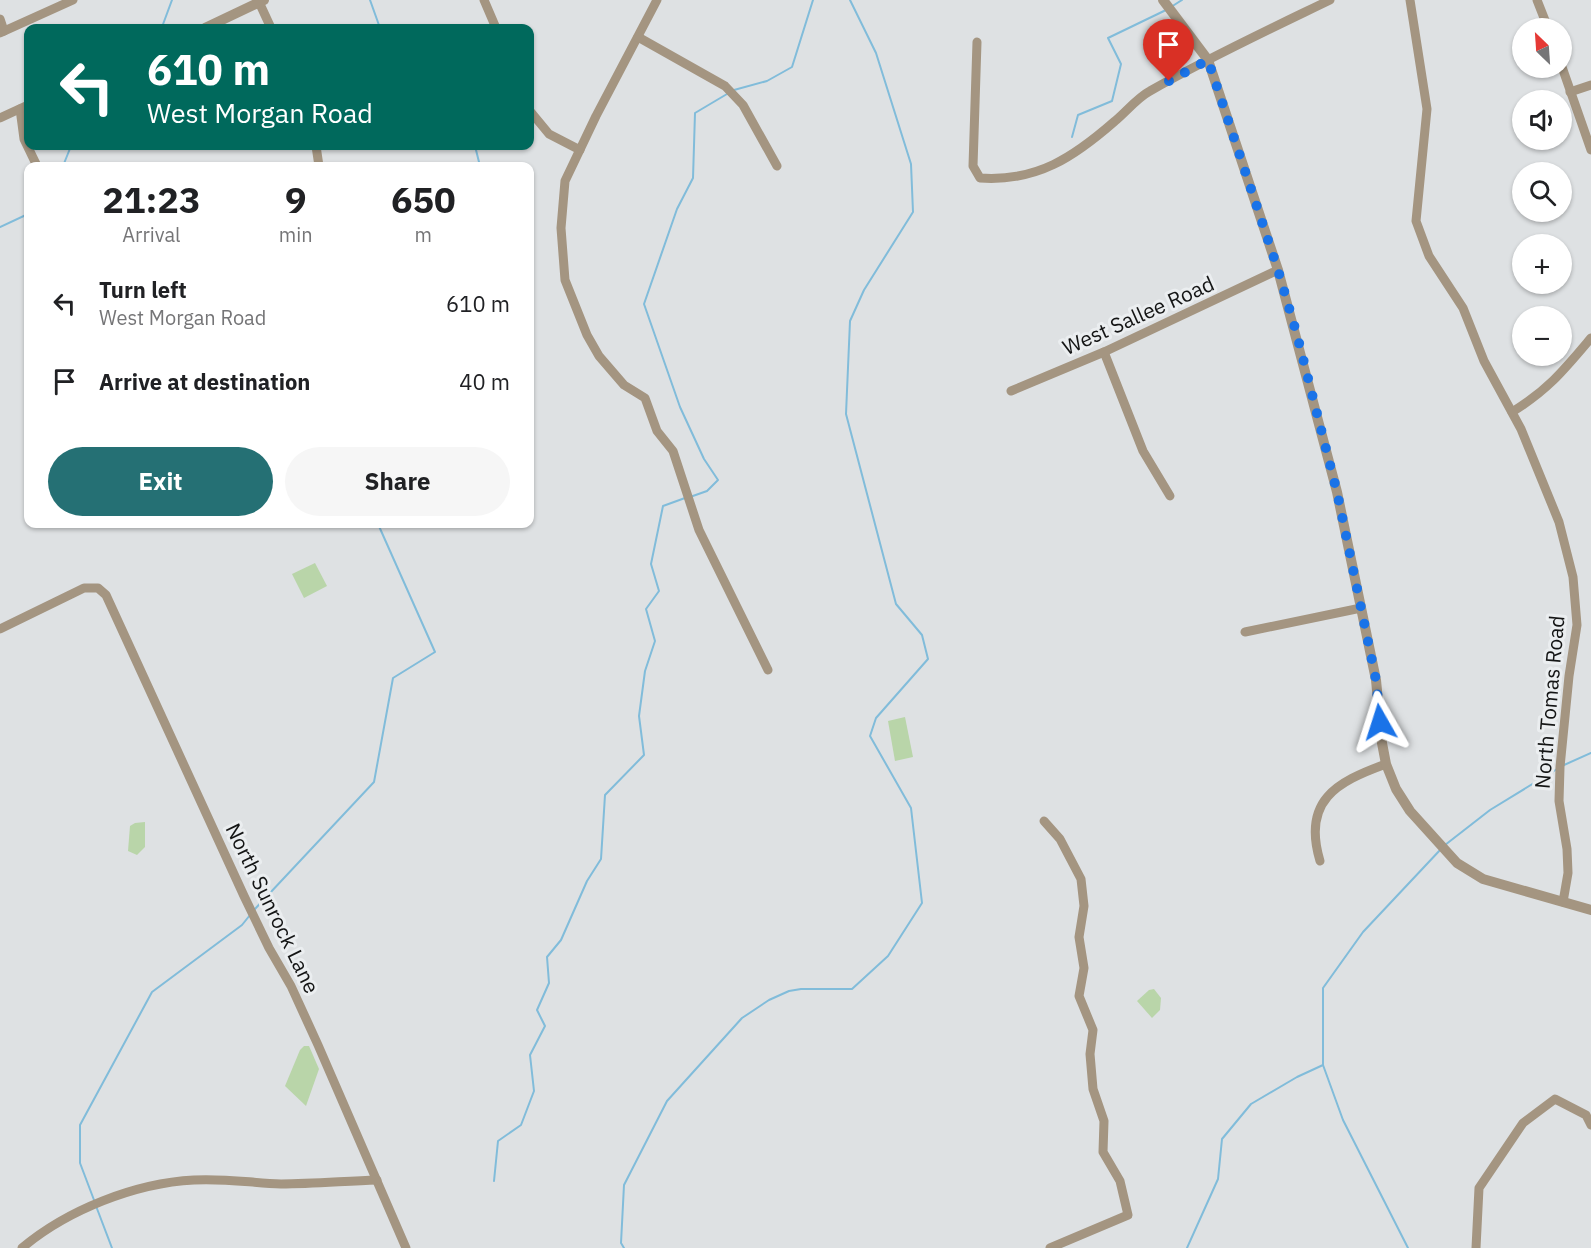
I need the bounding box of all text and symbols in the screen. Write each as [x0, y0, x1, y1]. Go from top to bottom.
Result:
north arrow [1512, 18, 1572, 78]
map controls [1512, 18, 1572, 366]
pin [1143, 19, 1194, 81]
icon: arrive [1152, 28, 1185, 61]
text: 610 m [147, 42, 270, 97]
icon: left [48, 48, 126, 126]
button: sound [1512, 90, 1572, 150]
text: West Morgan Road [147, 95, 373, 130]
button: search [1512, 162, 1572, 222]
text: 21:23 [102, 176, 201, 223]
text: 9 [285, 176, 307, 223]
text: 650 [391, 176, 456, 223]
text: Arrival [122, 221, 181, 248]
text: min [279, 221, 313, 248]
text: m [415, 221, 432, 248]
button: + [1512, 234, 1572, 294]
street label: West Sallee Road [1058, 269, 1218, 361]
text: Turn left [99, 275, 187, 304]
icon: left [48, 287, 81, 320]
text: 610 m [446, 289, 510, 318]
text: West Morgan Road [99, 304, 266, 331]
button: − [1512, 306, 1572, 366]
icon: arrive [48, 365, 81, 398]
text: Arrive at destination [99, 367, 310, 396]
text: 40 m [459, 367, 510, 396]
button: Exit [48, 447, 273, 516]
button: Share [285, 447, 510, 516]
street label: North Tomas Road [1527, 614, 1571, 790]
position arrow [1348, 690, 1412, 754]
street label: North Sunrock Lane [220, 818, 326, 998]

